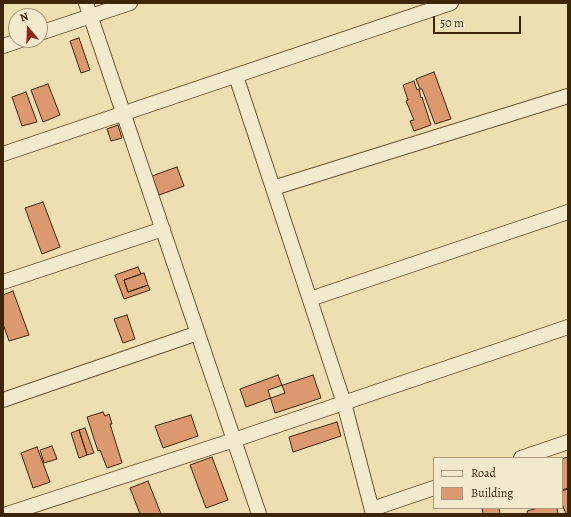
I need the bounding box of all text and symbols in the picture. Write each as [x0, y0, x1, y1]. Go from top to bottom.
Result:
north arrow [8, 8, 48, 48]
scale bar [435, 8, 523, 34]
text: N [18, 9, 30, 26]
text: 50 m [440, 15, 464, 31]
legend [433, 457, 563, 509]
text: Road [471, 465, 496, 481]
text: Building [471, 485, 513, 501]

